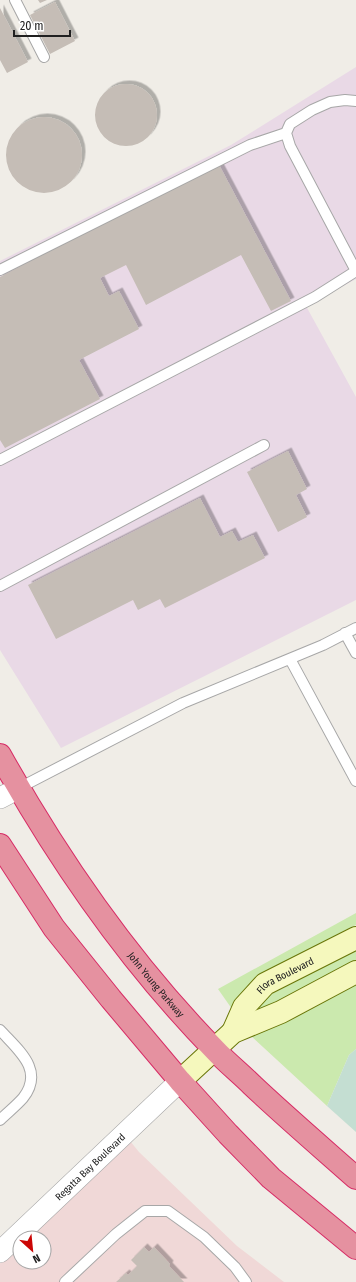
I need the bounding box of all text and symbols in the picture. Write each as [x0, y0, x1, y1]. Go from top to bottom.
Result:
scale bar [14, 12, 70, 38]
text: 20 m [20, 19, 44, 33]
street label: John Young Parkway [125, 950, 187, 1021]
street label: Flora Boulevard [254, 955, 316, 996]
street label: Regatta Bay Boulevard [53, 1131, 128, 1203]
north arrow [12, 1230, 52, 1270]
text: N [30, 1251, 42, 1266]

